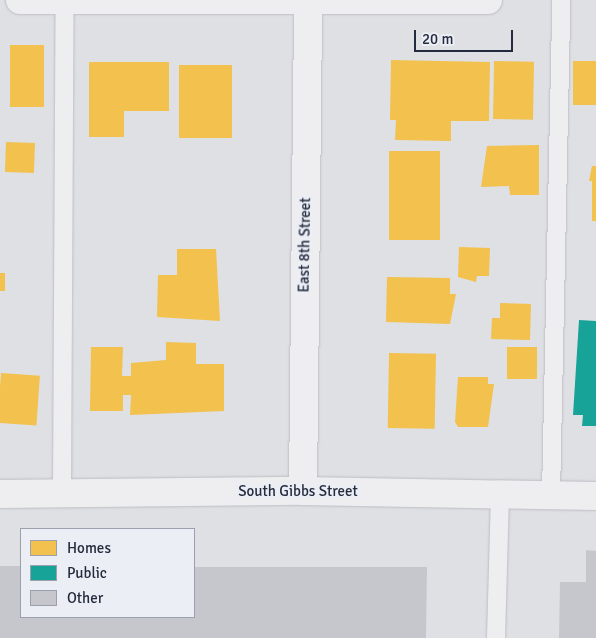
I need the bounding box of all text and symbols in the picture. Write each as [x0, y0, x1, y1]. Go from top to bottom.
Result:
scale bar [416, 20, 515, 52]
text: 20 m [422, 30, 453, 48]
street label: East 8th Street [295, 197, 315, 293]
street label: South Gibbs Street [238, 483, 358, 501]
legend [20, 528, 195, 618]
text: Homes [67, 539, 111, 557]
text: Public [67, 564, 107, 582]
text: Other [67, 589, 103, 607]

